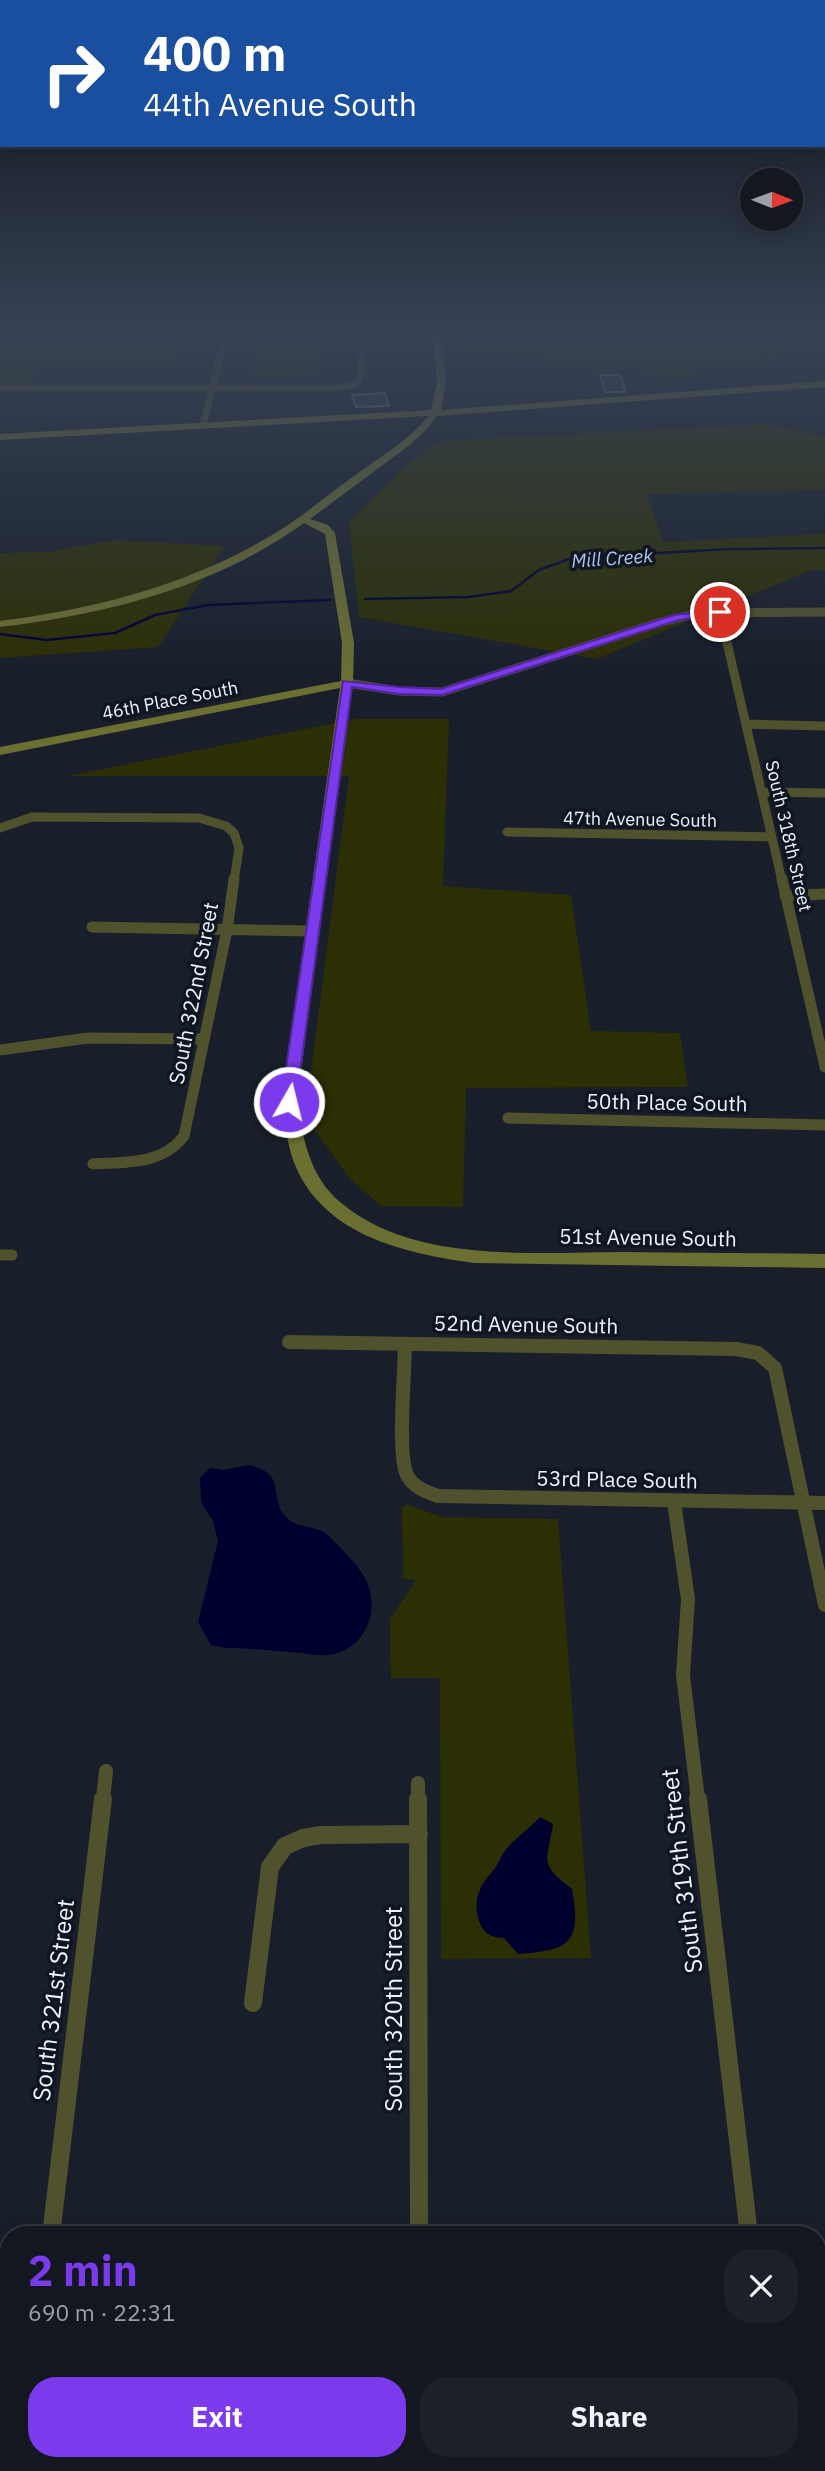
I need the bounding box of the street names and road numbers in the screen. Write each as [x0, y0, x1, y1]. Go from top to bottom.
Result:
street label: 46th Place South [100, 676, 240, 724]
street label: South 318th Street [760, 758, 818, 914]
street label: 47th Avenue South [563, 806, 717, 832]
street label: South 322nd Street [162, 900, 224, 1086]
street label: 50th Place South [586, 1087, 748, 1117]
street label: 51st Avenue South [559, 1221, 737, 1253]
street label: 52nd Avenue South [434, 1308, 618, 1340]
street label: 53rd Place South [536, 1464, 698, 1494]
street label: South 319th Street [653, 1767, 709, 1975]
street label: South 321st Street [25, 1897, 81, 2103]
street label: South 320th Street [377, 1906, 409, 2112]

